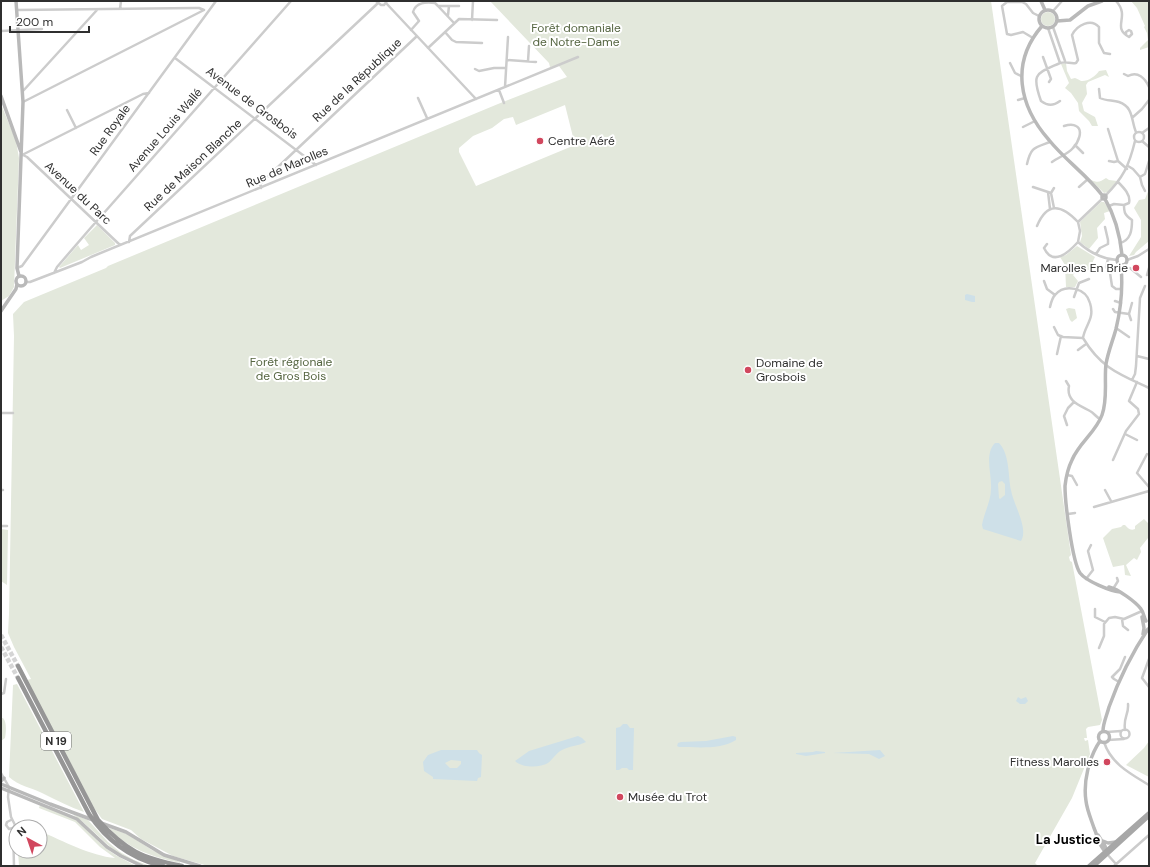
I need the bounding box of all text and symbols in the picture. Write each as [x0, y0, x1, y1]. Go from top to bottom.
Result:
scale bar [10, 8, 89, 34]
text: 200 m [16, 14, 53, 30]
park label: Forêt domaniale de Notre-Dame [531, 20, 621, 50]
street label: Rue de la République [309, 34, 405, 125]
street label: Avenue de Grosbois [203, 63, 301, 143]
street label: Avenue Louis Wallé [124, 85, 206, 175]
street label: Rue Royale [86, 101, 134, 159]
street label: Rue de Maison Blanche [141, 115, 245, 215]
place label: Centre Aéré [548, 133, 615, 149]
marker: Centre Aéré [535, 136, 545, 146]
street label: Rue de Marolles [244, 143, 330, 191]
street label: Avenue du Parc [41, 158, 115, 228]
place label: Marolles En Brie [1040, 260, 1128, 276]
marker: Marolles En Brie [1131, 263, 1141, 273]
park label: Forêt régionale de Gros Bois [250, 354, 332, 384]
place label: Domaine de Grosbois [756, 355, 823, 385]
marker: Domaine de Grosbois [743, 365, 753, 375]
road number: N 19 [41, 732, 71, 750]
place label: Fitness Marolles [1010, 754, 1099, 770]
marker: Fitness Marolles [1102, 757, 1112, 767]
place label: Musée du Trot [628, 789, 708, 805]
marker: Musée du Trot [615, 792, 625, 802]
north arrow [8, 819, 48, 859]
text: N [14, 823, 29, 839]
district label: La Justice [1036, 831, 1100, 848]

